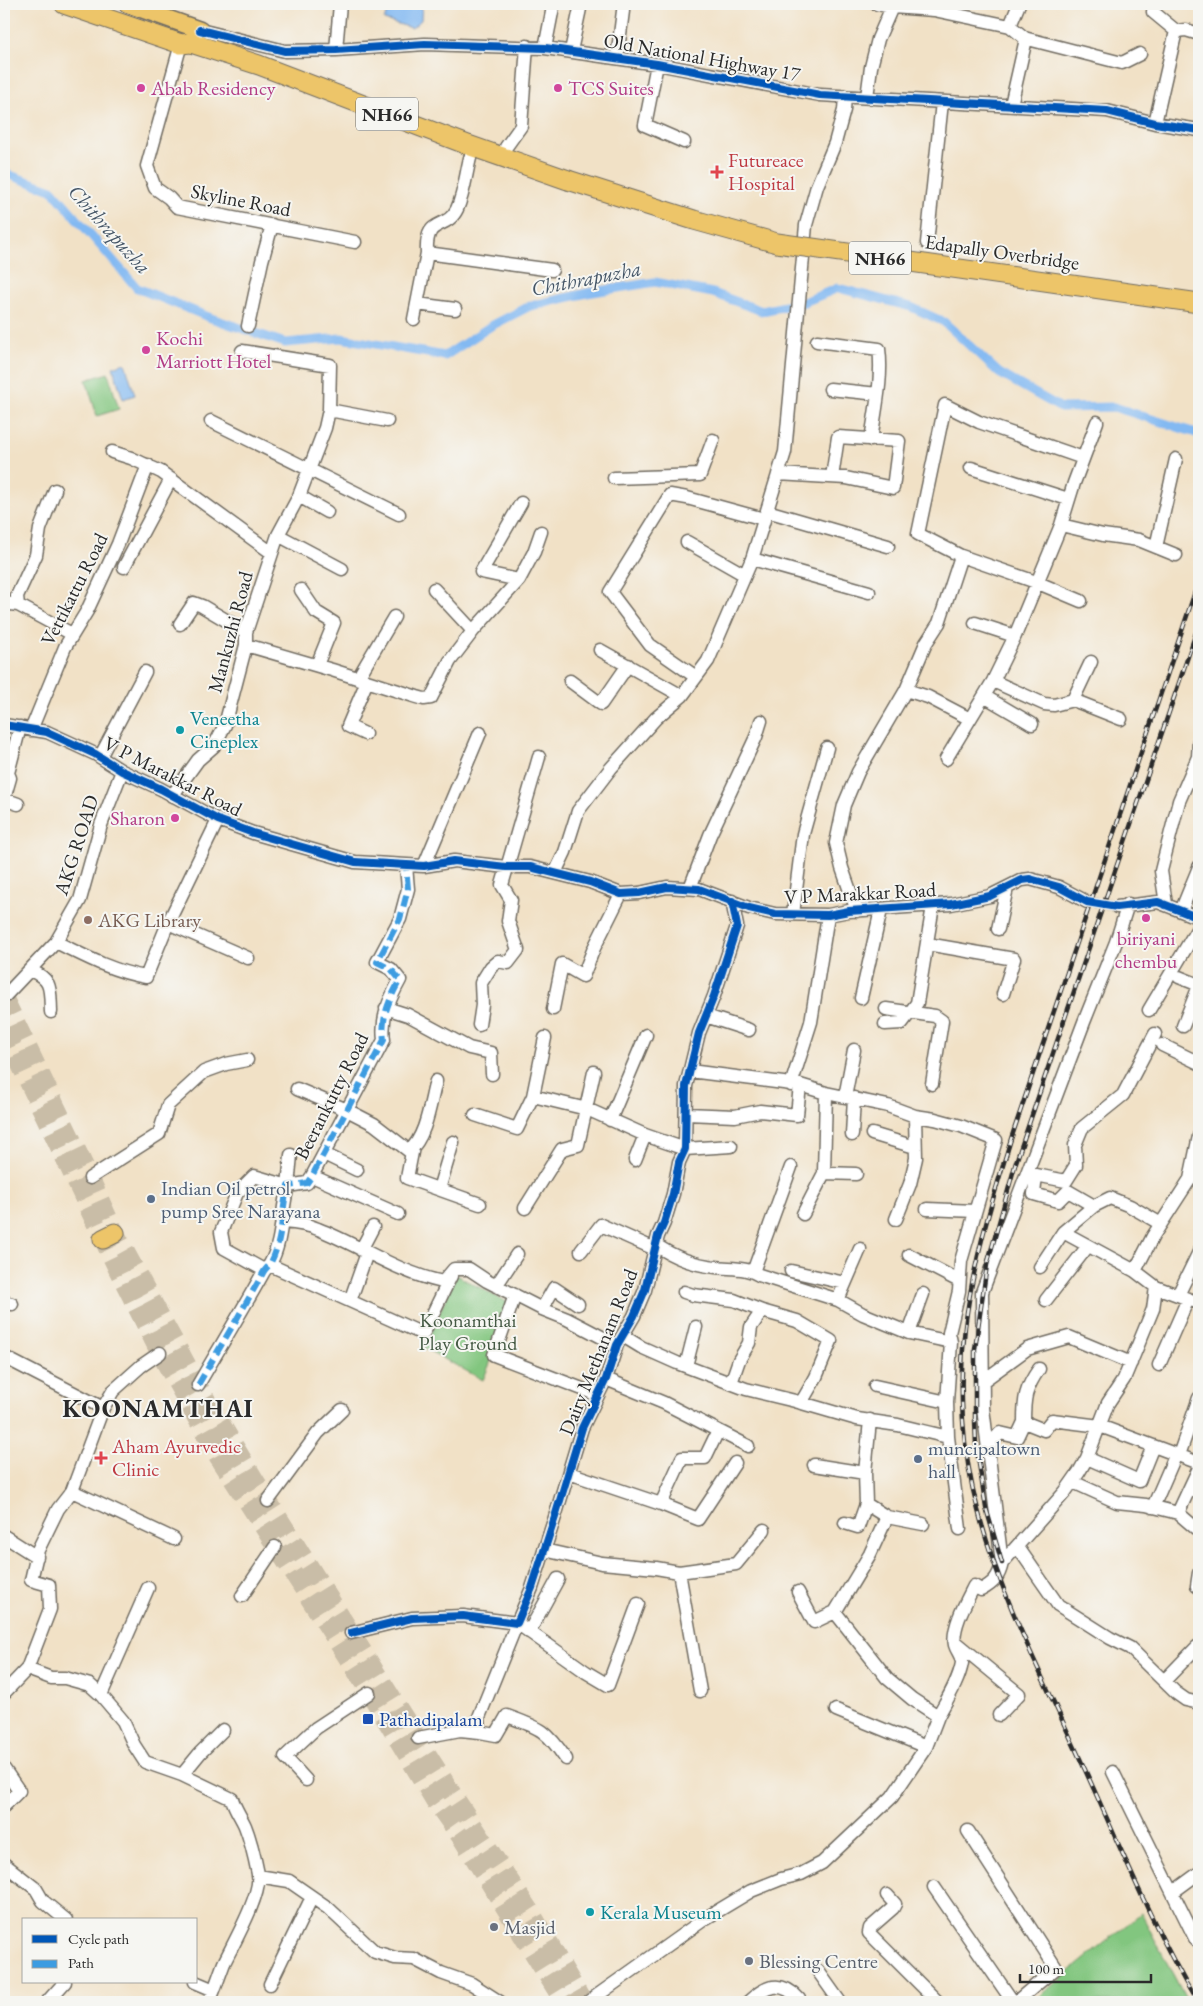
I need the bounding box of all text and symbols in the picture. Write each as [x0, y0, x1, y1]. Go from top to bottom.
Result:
street label: Old National Highway 17 [602, 27, 803, 87]
place label: Abab Residency [150, 75, 276, 101]
place label: TCS Suites [568, 75, 654, 101]
marker: Abab Residency [135, 82, 147, 94]
marker: TCS Suites [552, 82, 564, 94]
road number: NH66 [356, 98, 418, 130]
place label: Futureace Hospital [728, 147, 804, 196]
marker: Futureace Hospital [710, 165, 724, 179]
street label: Skyline Road [189, 178, 294, 223]
water label: Chithrapuzha [63, 179, 157, 279]
street label: Edapally Overbridge [923, 228, 1081, 276]
road number: NH66 [849, 242, 911, 274]
water label: Chithrapuzha [529, 254, 643, 302]
place label: Kochi Marriott Hotel [156, 325, 271, 374]
marker: Kochi Marriott Hotel [140, 344, 152, 356]
street label: Vettikattu Road [34, 528, 114, 650]
street label: Mankuzhi Road [201, 568, 259, 696]
place label: Veneetha Cineplex [190, 705, 260, 754]
marker: Veneetha Cineplex [174, 724, 186, 736]
street label: V P Marakkar Road [99, 730, 247, 822]
street label: AKG ROAD [47, 792, 104, 899]
place label: Sharon [110, 805, 165, 831]
marker: Sharon [169, 812, 181, 824]
street label: V P Marakkar Road [783, 876, 937, 910]
place label: AKG Library [97, 907, 201, 933]
marker: biriyani chembu [1140, 912, 1152, 924]
marker: AKG Library [82, 914, 94, 926]
place label: biriyani chembu [1115, 925, 1178, 974]
street label: Beerankutty Road [288, 1027, 375, 1164]
place label: Indian Oil petrol pump Sree Narayana [161, 1175, 321, 1224]
marker: Indian Oil petrol pump Sree Narayana [145, 1193, 157, 1205]
street label: Dairy Methanam Road [553, 1264, 644, 1439]
park label: Koonamthai Play Ground [419, 1307, 518, 1356]
district label: KOONAMTHAI [62, 1392, 254, 1424]
place label: Aham Ayurvedic Clinic [111, 1433, 241, 1482]
place label: muncipaltown hall [928, 1435, 1041, 1484]
marker: Aham Ayurvedic Clinic [94, 1451, 108, 1465]
marker: muncipaltown hall [912, 1453, 924, 1465]
place label: Pathadipalam [379, 1706, 483, 1732]
marker: Pathadipalam [361, 1712, 375, 1726]
place label: Kerala Museum [600, 1899, 722, 1925]
marker: Kerala Museum [584, 1906, 596, 1918]
place label: Masjid [504, 1914, 556, 1940]
legend [22, 1918, 198, 1984]
marker: Masjid [488, 1921, 500, 1933]
text: Cycle path [68, 1929, 130, 1948]
place label: Blessing Centre [759, 1948, 878, 1974]
scale bar [1020, 1951, 1152, 1983]
text: Path [68, 1953, 94, 1972]
marker: Blessing Centre [743, 1955, 755, 1967]
text: 100 m [1028, 1959, 1065, 1978]

